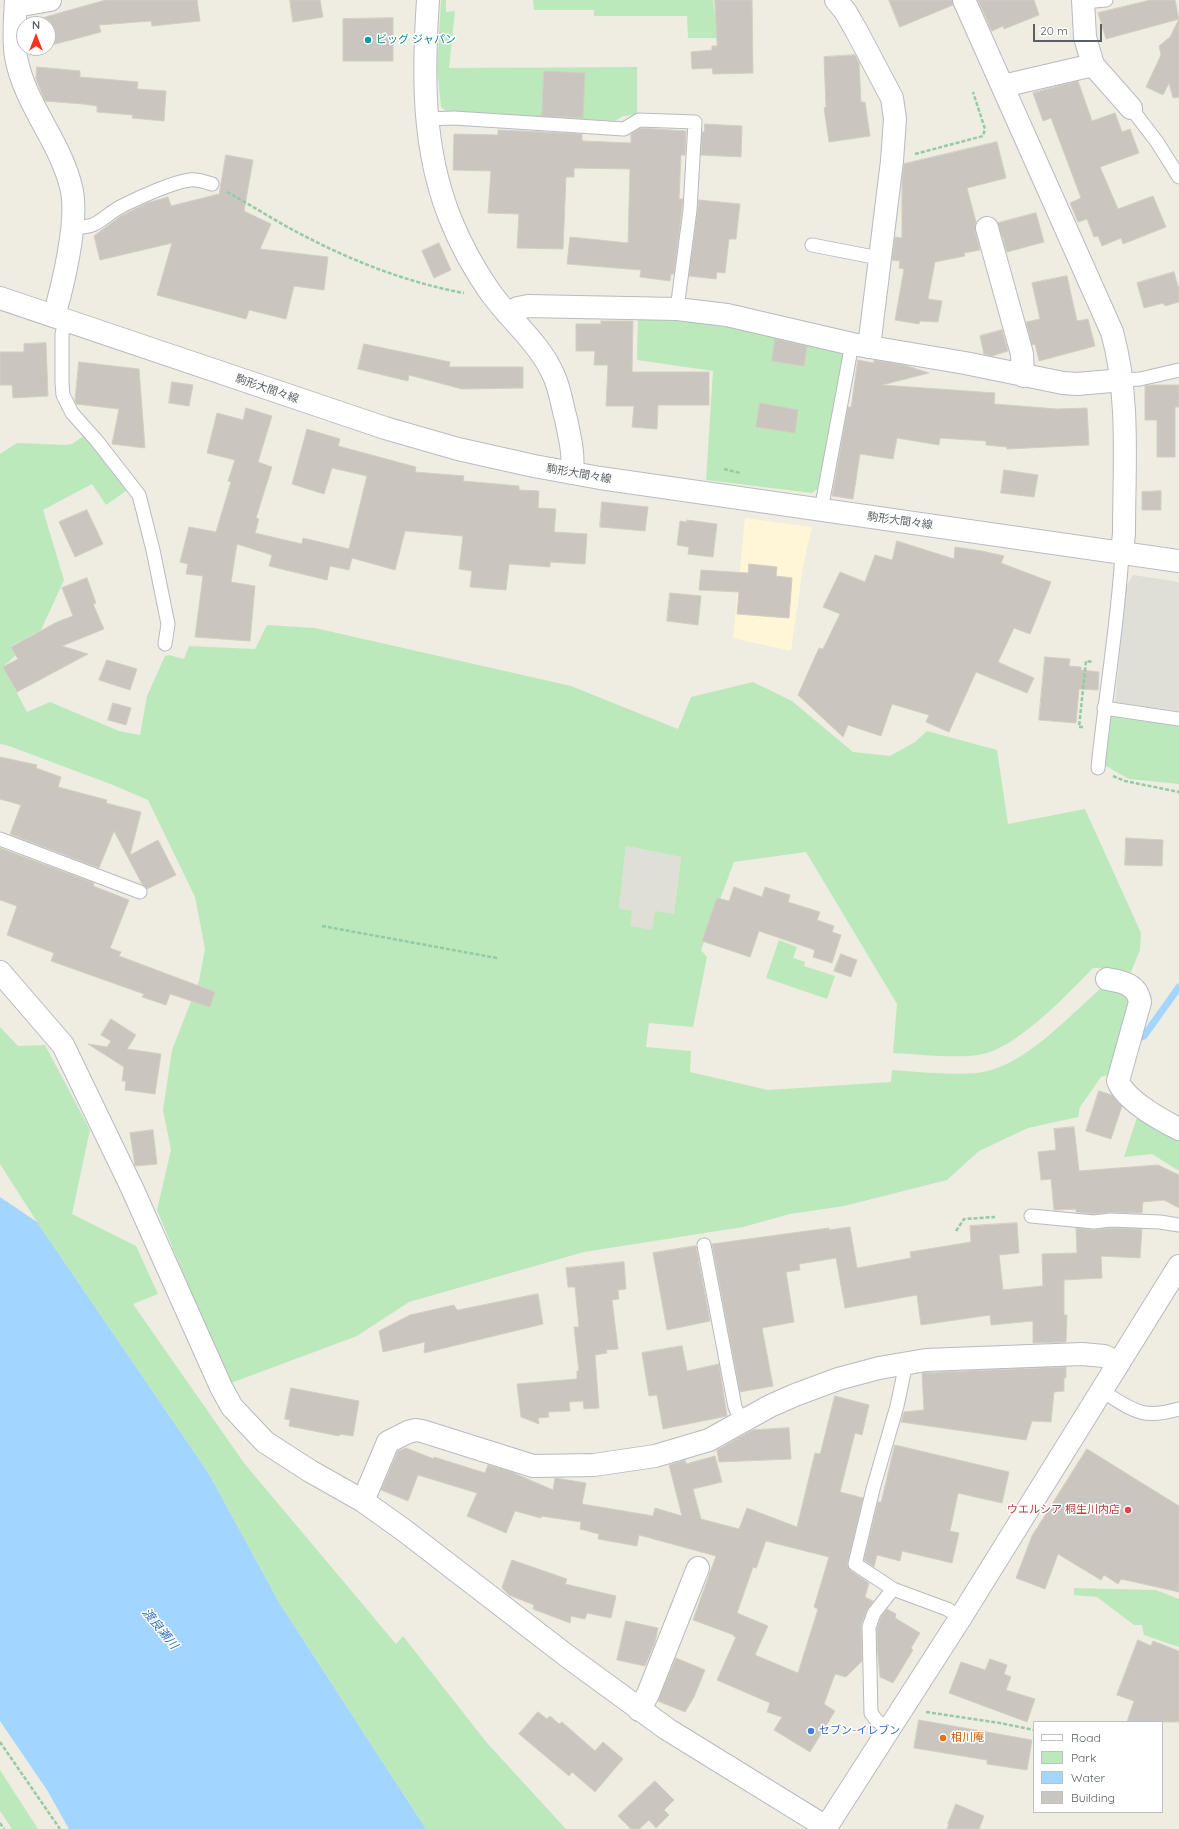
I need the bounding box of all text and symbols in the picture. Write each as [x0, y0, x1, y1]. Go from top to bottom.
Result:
north arrow [16, 16, 56, 56]
scale bar [1035, 16, 1104, 42]
text: N [32, 18, 40, 32]
text: 20 m [1040, 23, 1068, 38]
place label: ビッグ ジャパン [376, 33, 456, 47]
marker: ビッグ ジャパン [363, 35, 373, 45]
street label: 駒形大間々線 [234, 372, 300, 406]
street label: 駒形大間々線 [545, 462, 613, 486]
street label: 駒形大間々線 [866, 510, 934, 532]
place label: ウエルシア 桐生川内店 [1007, 1503, 1120, 1517]
marker: ウエルシア 桐生川内店 [1123, 1505, 1133, 1515]
water label: 渡良瀬川 [139, 1606, 181, 1652]
legend [1033, 1721, 1163, 1813]
place label: セブン-イレブン [819, 1724, 900, 1738]
marker: セブン-イレブン [806, 1726, 816, 1736]
text: Road [1071, 1730, 1101, 1745]
place label: 相川庵 [951, 1731, 984, 1745]
marker: 相川庵 [938, 1733, 948, 1743]
text: Park [1071, 1750, 1096, 1765]
text: Water [1071, 1770, 1105, 1785]
text: Building [1071, 1790, 1115, 1805]

